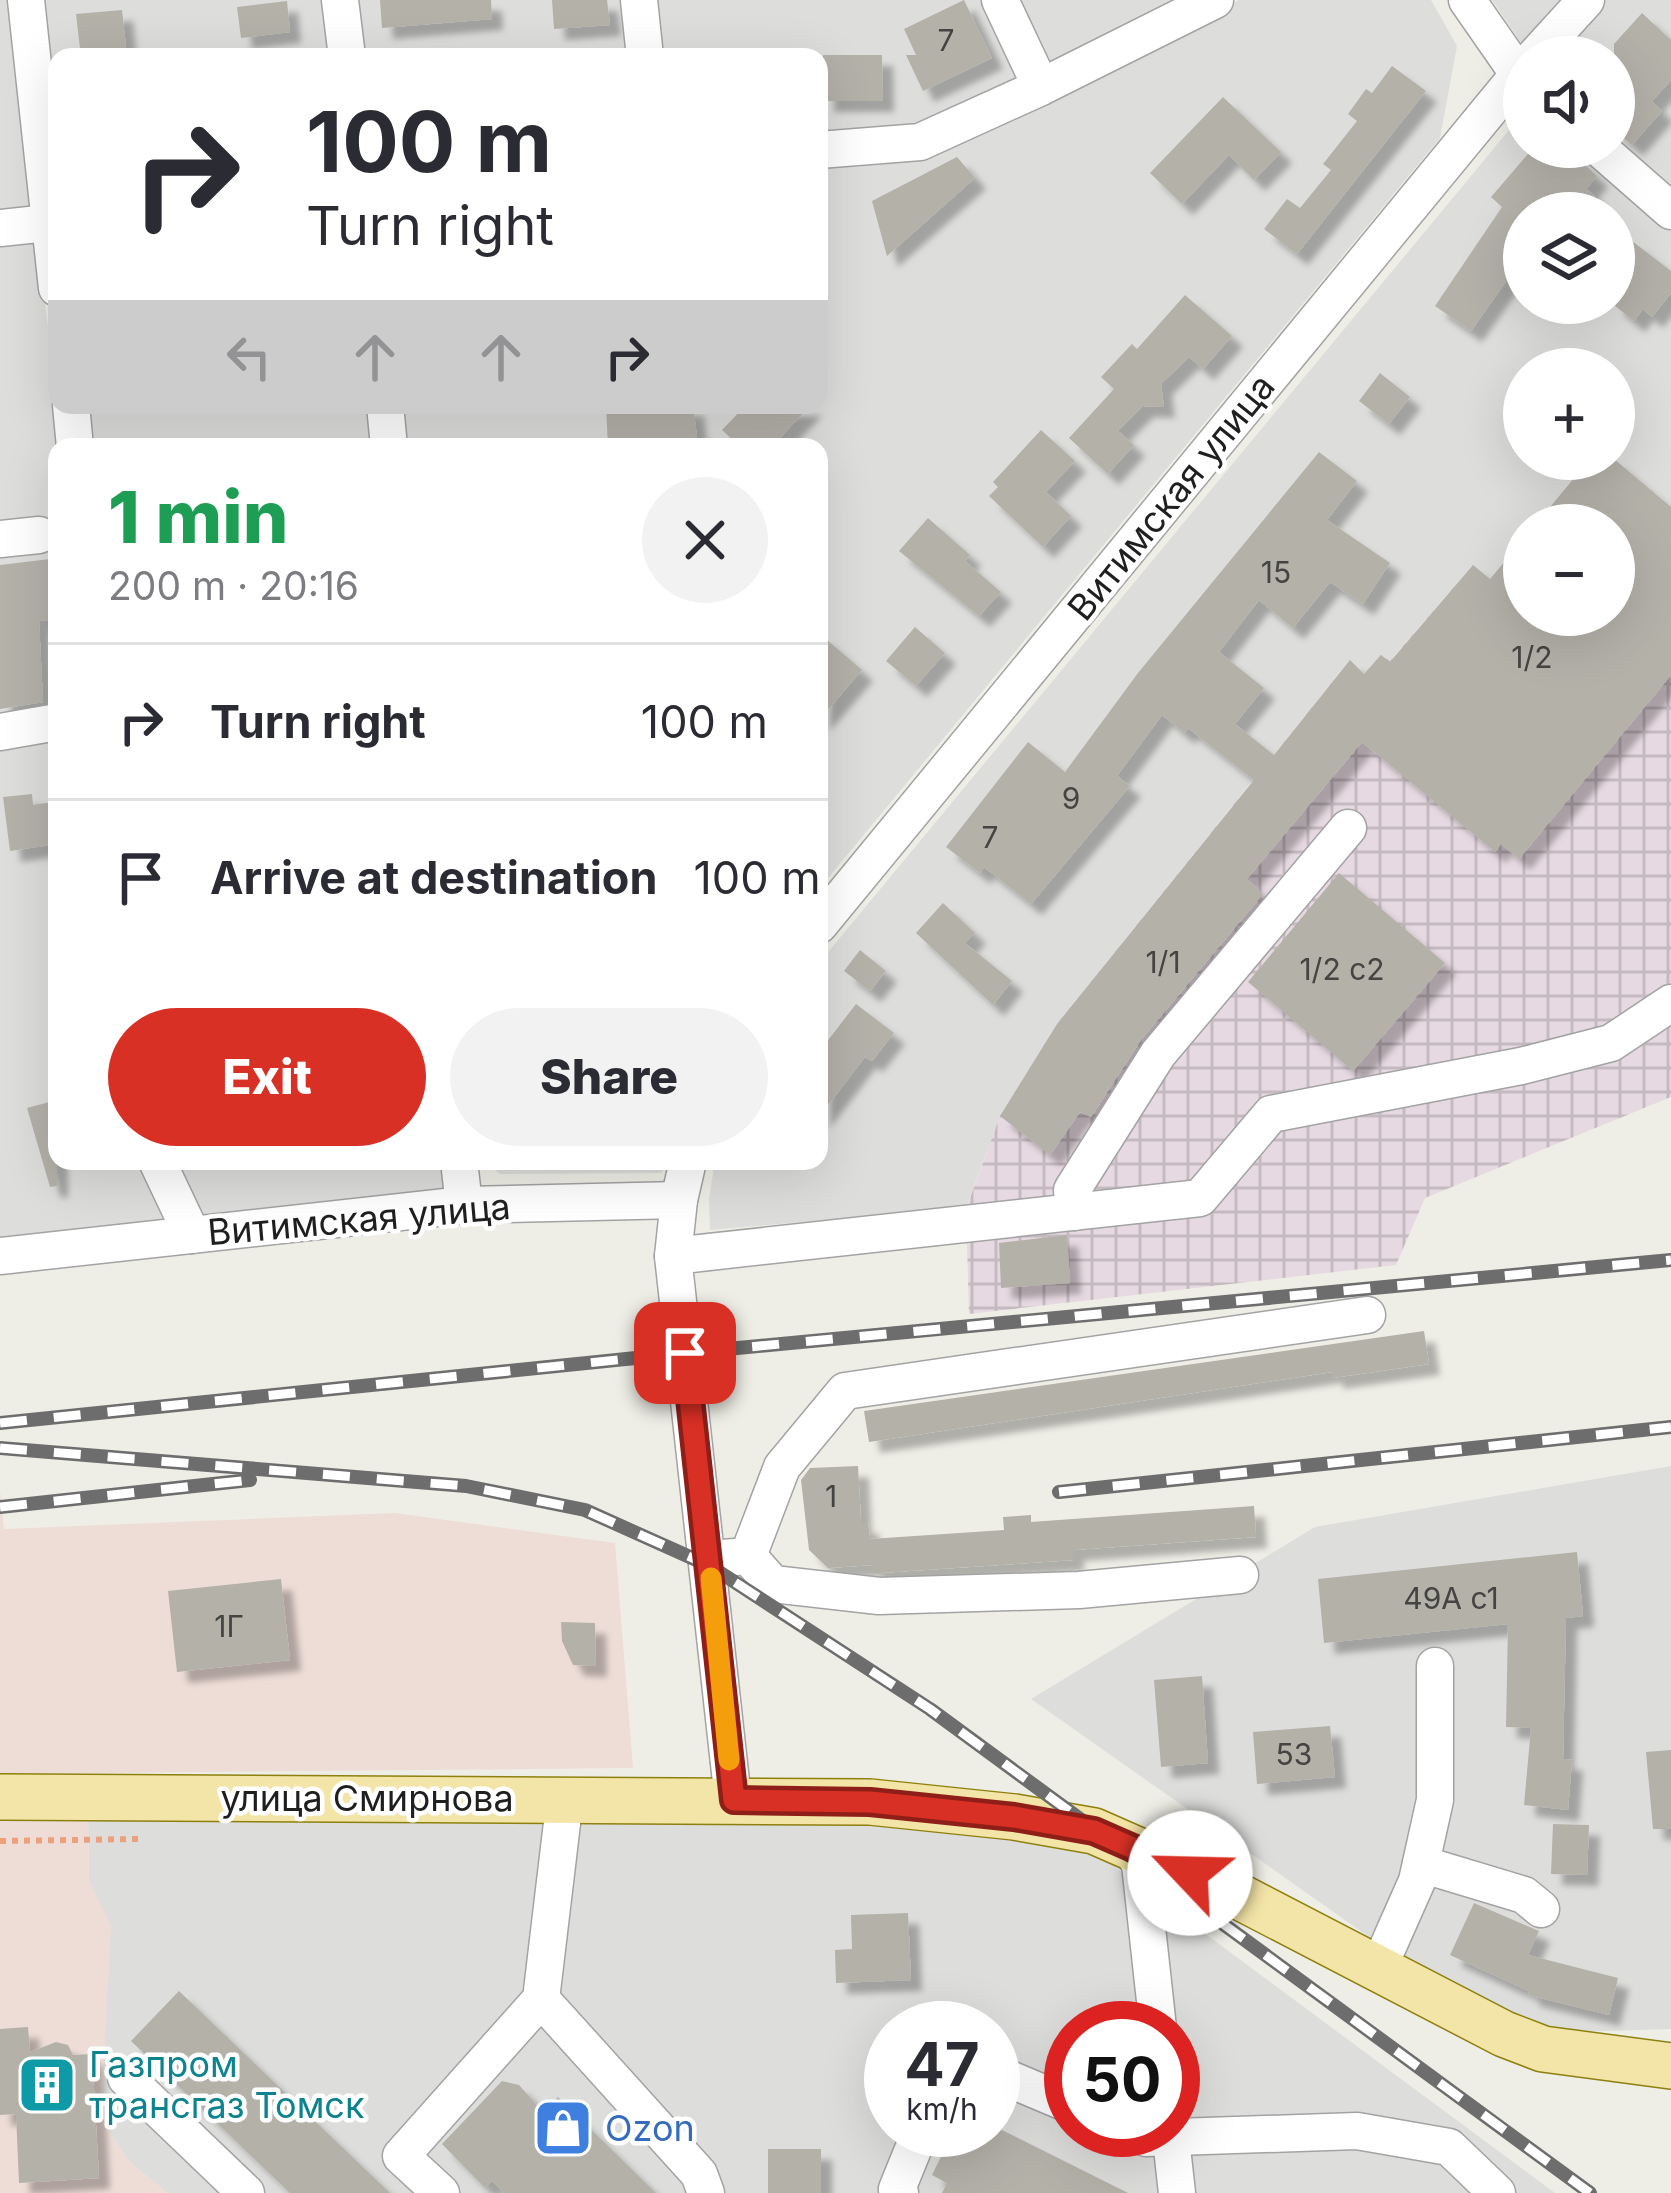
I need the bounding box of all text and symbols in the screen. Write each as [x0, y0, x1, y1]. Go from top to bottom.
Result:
house number: 7 [938, 22, 954, 58]
map controls [1503, 36, 1635, 636]
button: sound [1503, 36, 1635, 168]
text: 100 m [306, 91, 552, 192]
icon: right [108, 96, 264, 252]
button: layers [1503, 192, 1635, 324]
text: Turn right [306, 193, 554, 258]
icon: left [216, 324, 282, 390]
icon: ahead [342, 324, 408, 390]
icon: ahead [468, 324, 534, 390]
icon: right [594, 324, 660, 390]
button: + [1503, 348, 1635, 480]
street label: Витимская улица [1058, 365, 1284, 629]
text: 1 min [108, 473, 288, 560]
button: close [642, 477, 768, 603]
button: − [1503, 504, 1635, 636]
house number: 15 [1261, 554, 1291, 590]
text: 200 m · 20:16 [108, 562, 359, 609]
house number: 1/2 [1511, 639, 1553, 675]
icon: right [108, 689, 174, 755]
text: Turn right [210, 694, 426, 749]
text: 100 m [641, 694, 768, 749]
house number: 9 [1062, 780, 1080, 816]
house number: 7 [982, 819, 998, 855]
icon: arrive [108, 845, 174, 911]
text: Arrive at destination [210, 850, 657, 905]
text: 100 m [693, 850, 821, 905]
house number: 1/1 [1145, 944, 1181, 980]
house number: 1/2 с2 [1299, 951, 1385, 987]
button: Exit [108, 1008, 426, 1146]
button: Share [450, 1008, 768, 1146]
street label: Витимская улица [206, 1184, 512, 1254]
pin [634, 1302, 736, 1404]
icon: arrive [652, 1320, 718, 1386]
house number: 1 [825, 1478, 837, 1514]
house number: 49А с1 [1403, 1580, 1499, 1616]
house number: 1Г [214, 1608, 244, 1644]
house number: 53 [1276, 1736, 1312, 1772]
street label: улица Смирнова [220, 1776, 514, 1820]
position arrow [1127, 1810, 1253, 1936]
speed limit sign: 50 [1044, 2001, 1200, 2157]
text: 47 [904, 2028, 980, 2100]
place label: Газпром трансгаз Томск [89, 2042, 365, 2127]
building icon: Газпром трансгаз Томск [16, 2054, 78, 2116]
text: km/h [906, 2091, 978, 2127]
shop icon: Ozon [532, 2097, 594, 2159]
place label: Ozon [605, 2106, 695, 2150]

